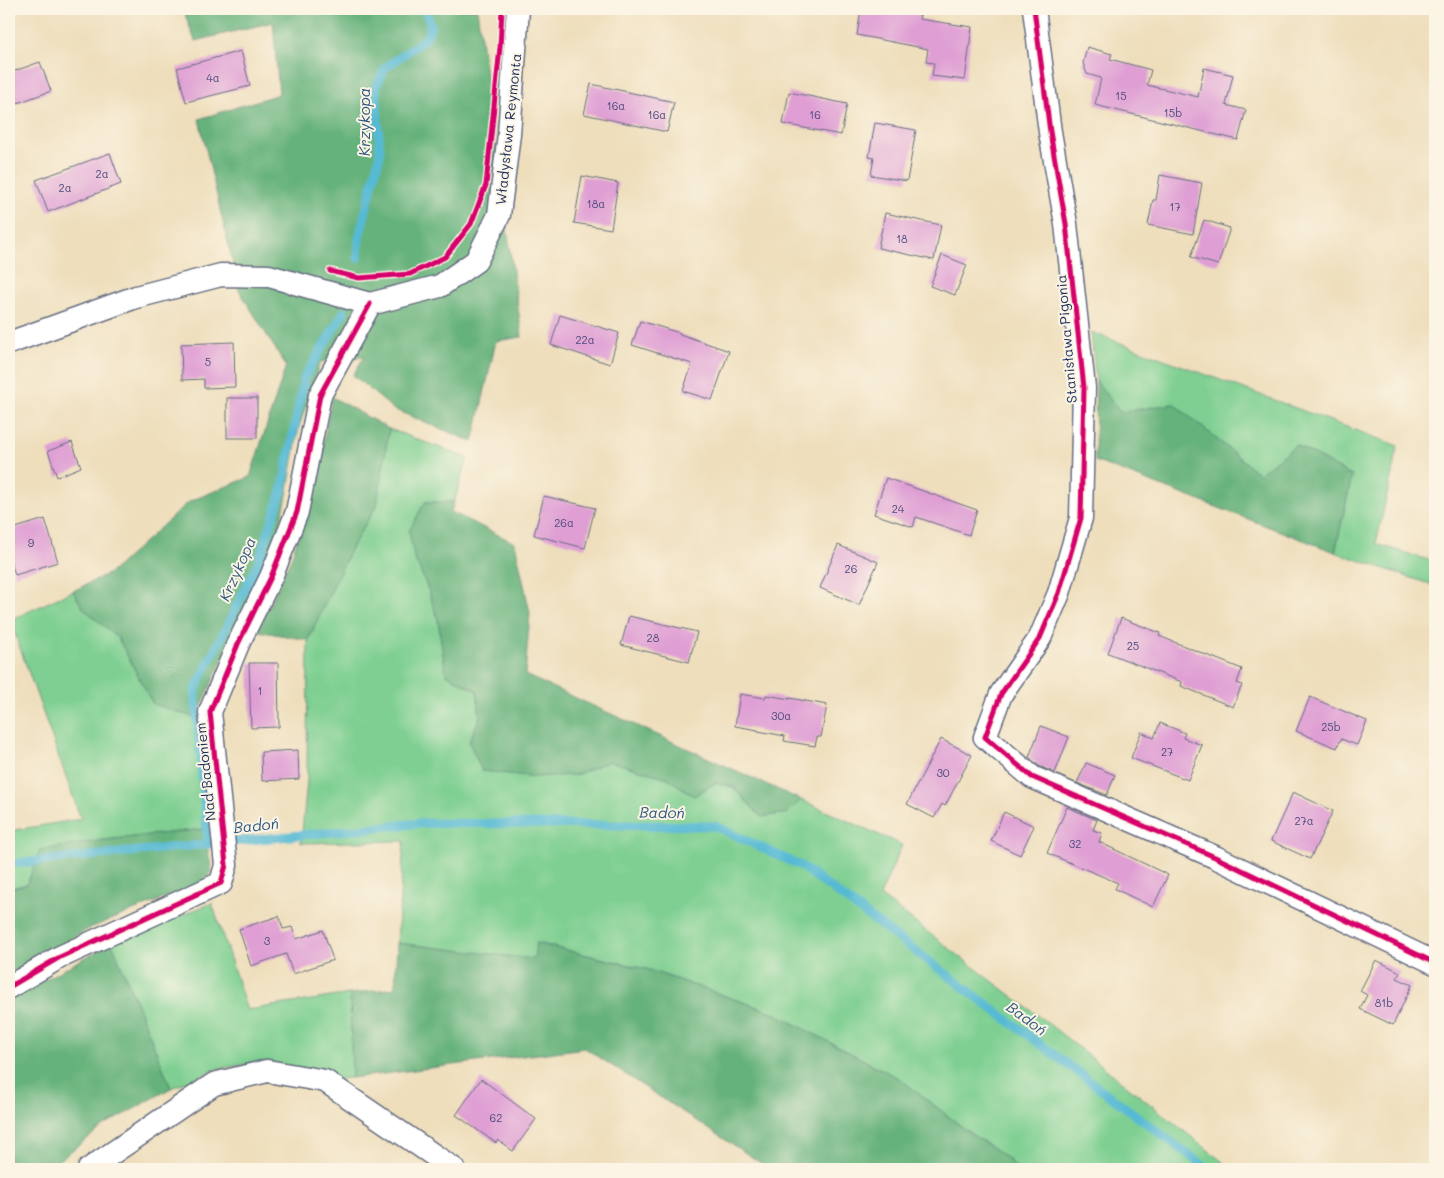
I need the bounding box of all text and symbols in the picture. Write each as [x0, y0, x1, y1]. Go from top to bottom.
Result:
street label: Władysława Reymonta [491, 52, 525, 206]
house number: 4a [206, 70, 220, 85]
water label: Krzykopa [354, 88, 374, 156]
house number: 15 [1115, 88, 1127, 103]
house number: 16a [607, 98, 625, 113]
house number: 15b [1164, 105, 1182, 120]
house number: 16a [648, 107, 666, 122]
house number: 16 [809, 107, 821, 122]
house number: 2a [96, 166, 109, 181]
house number: 2a [59, 180, 72, 195]
house number: 18a [587, 196, 605, 211]
house number: 17 [1169, 199, 1181, 214]
house number: 18 [896, 231, 908, 246]
street label: Stanisława Pigonia [1051, 274, 1081, 404]
house number: 22a [575, 332, 595, 347]
house number: 5 [205, 354, 211, 369]
house number: 24 [892, 501, 905, 516]
house number: 26a [554, 515, 574, 530]
water label: Krzykopa [214, 534, 260, 604]
house number: 9 [28, 535, 35, 550]
house number: 26 [845, 561, 857, 576]
house number: 28 [647, 630, 660, 645]
house number: 25 [1127, 638, 1139, 653]
house number: 1 [258, 683, 262, 698]
house number: 30a [771, 708, 791, 723]
house number: 25b [1321, 719, 1341, 734]
street label: Nad Badoniem [190, 722, 220, 822]
house number: 27 [1161, 744, 1173, 759]
house number: 30 [936, 765, 950, 780]
water label: Badoń [639, 802, 685, 822]
water label: Badoń [232, 813, 280, 837]
house number: 27a [1294, 813, 1314, 828]
house number: 32 [1069, 836, 1081, 851]
house number: 3 [264, 933, 271, 948]
house number: 81b [1375, 995, 1393, 1010]
water label: Badoń [1003, 996, 1051, 1040]
house number: 62 [490, 1110, 502, 1125]

